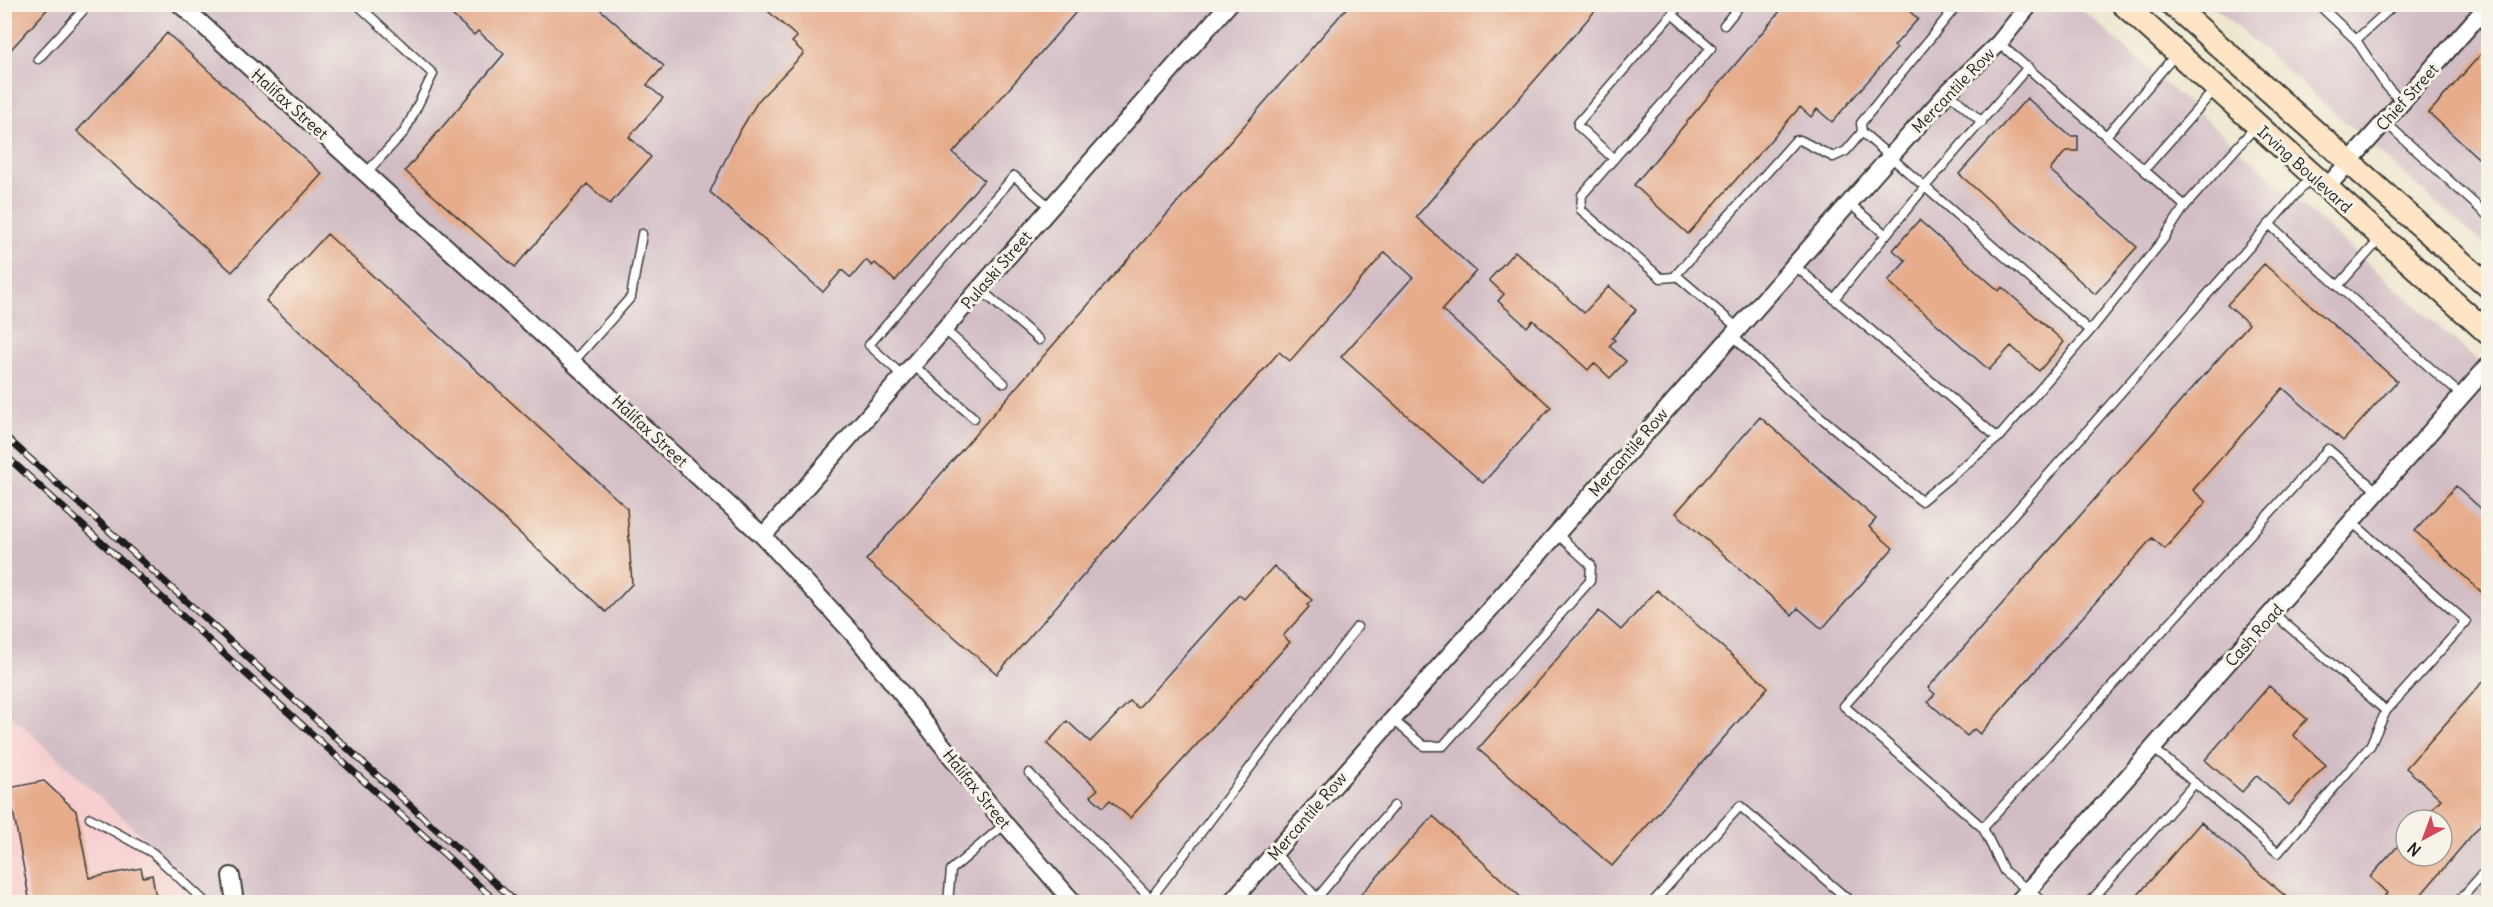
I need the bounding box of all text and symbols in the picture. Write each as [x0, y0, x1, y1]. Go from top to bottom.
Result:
street label: Mercantile Row [1907, 43, 1999, 137]
street label: Chief Street [2372, 59, 2443, 135]
street label: Halifax Street [248, 64, 333, 144]
street label: Irving Boulevard [2254, 121, 2356, 217]
street label: Pulaski Street [957, 226, 1036, 313]
street label: Halifax Street [608, 391, 692, 472]
street label: Mercantile Row [1584, 403, 1672, 500]
street label: Cash Road [2221, 600, 2287, 670]
street label: Halifax Street [939, 745, 1015, 833]
street label: Mercantile Row [1263, 767, 1351, 864]
north arrow [2394, 808, 2454, 868]
text: N [2403, 838, 2425, 860]

